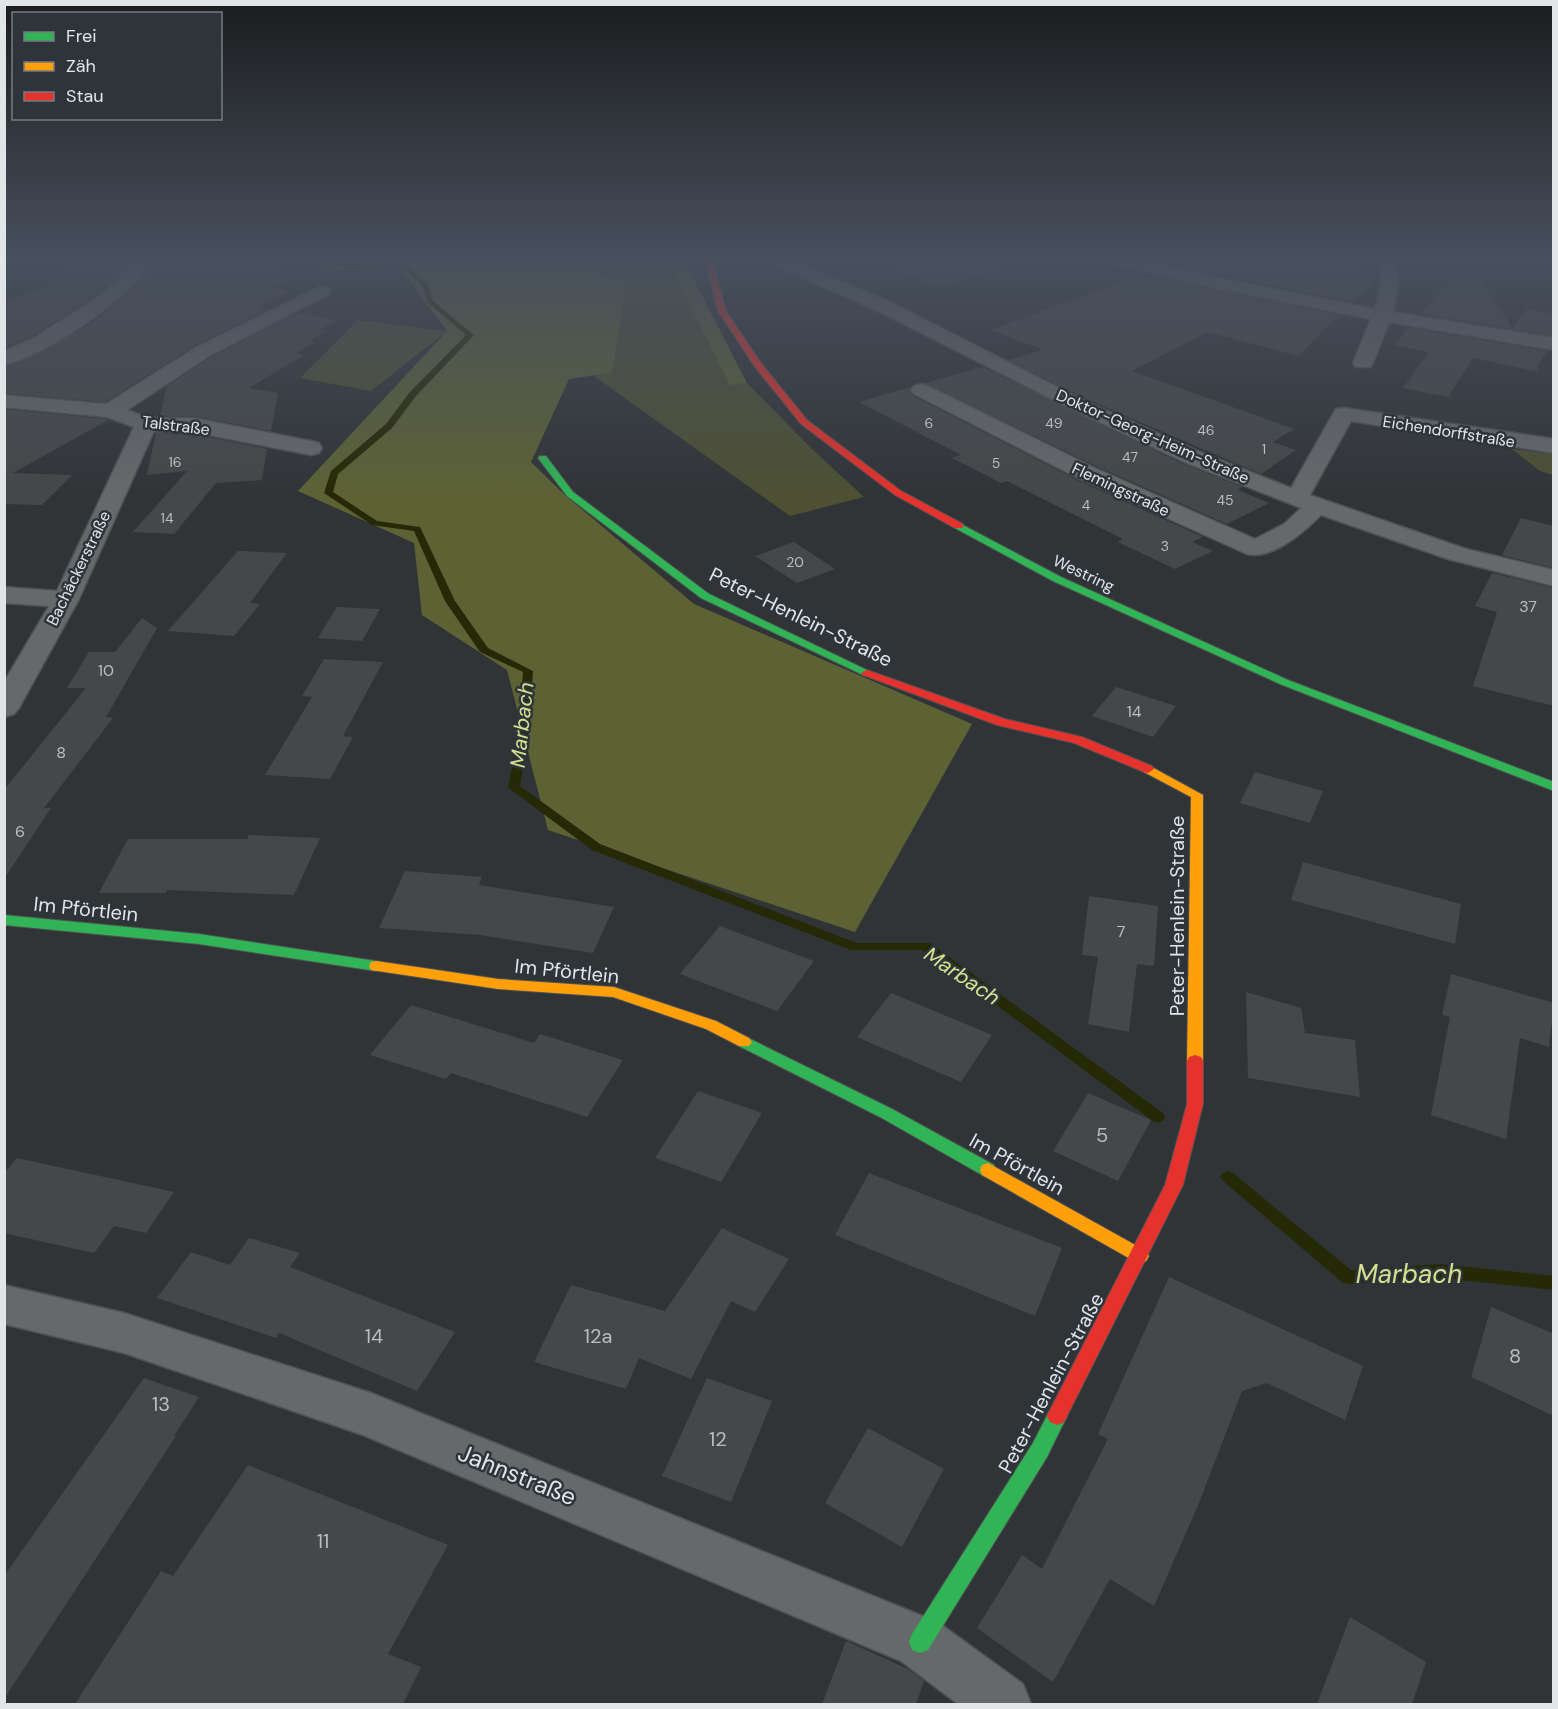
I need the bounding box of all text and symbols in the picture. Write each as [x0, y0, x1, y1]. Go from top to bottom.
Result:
legend [12, 12, 222, 120]
text: Frei [66, 24, 97, 48]
text: Zäh [66, 54, 96, 78]
text: Stau [66, 84, 104, 108]
street label: Doktor-Georg-Heim-Straße [1053, 384, 1253, 489]
street label: Talstraße [141, 411, 211, 440]
street label: Eichendorffstraße [1381, 411, 1517, 452]
house number: 6 [925, 414, 933, 432]
house number: 49 [1045, 414, 1063, 432]
house number: 46 [1197, 421, 1215, 439]
house number: 1 [1262, 440, 1266, 458]
house number: 47 [1122, 448, 1138, 466]
house number: 16 [168, 453, 182, 471]
house number: 5 [992, 454, 1000, 472]
street label: Flemingstraße [1069, 458, 1173, 521]
house number: 45 [1216, 491, 1234, 509]
house number: 4 [1082, 496, 1091, 514]
street label: Bachäckerstraße [42, 507, 115, 629]
house number: 14 [161, 509, 174, 527]
house number: 3 [1161, 537, 1169, 555]
street label: Westring [1050, 550, 1118, 597]
house number: 20 [786, 553, 804, 571]
street label: Peter-Henlein-Straße [705, 561, 897, 673]
house number: 37 [1519, 596, 1537, 617]
house number: 10 [98, 660, 114, 681]
water label: Marbach [504, 681, 540, 769]
house number: 14 [1127, 701, 1142, 722]
house number: 8 [56, 742, 66, 763]
street label: Peter-Henlein-Straße [1164, 816, 1190, 1016]
house number: 6 [15, 821, 25, 842]
street label: Im Pförtlein [32, 891, 140, 927]
house number: 7 [1117, 921, 1125, 942]
water label: Marbach [919, 940, 1005, 1012]
street label: Im Pförtlein [513, 953, 621, 989]
house number: 5 [1096, 1122, 1108, 1148]
street label: Im Pförtlein [965, 1127, 1069, 1201]
water label: Marbach [1356, 1257, 1462, 1291]
street label: Peter-Henlein-Straße [992, 1288, 1110, 1478]
house number: 14 [365, 1323, 383, 1349]
house number: 12a [584, 1323, 612, 1349]
house number: 8 [1509, 1343, 1521, 1369]
house number: 13 [152, 1391, 170, 1417]
house number: 12 [709, 1426, 727, 1452]
street label: Jahnstraße [454, 1437, 581, 1512]
house number: 11 [317, 1528, 329, 1554]

